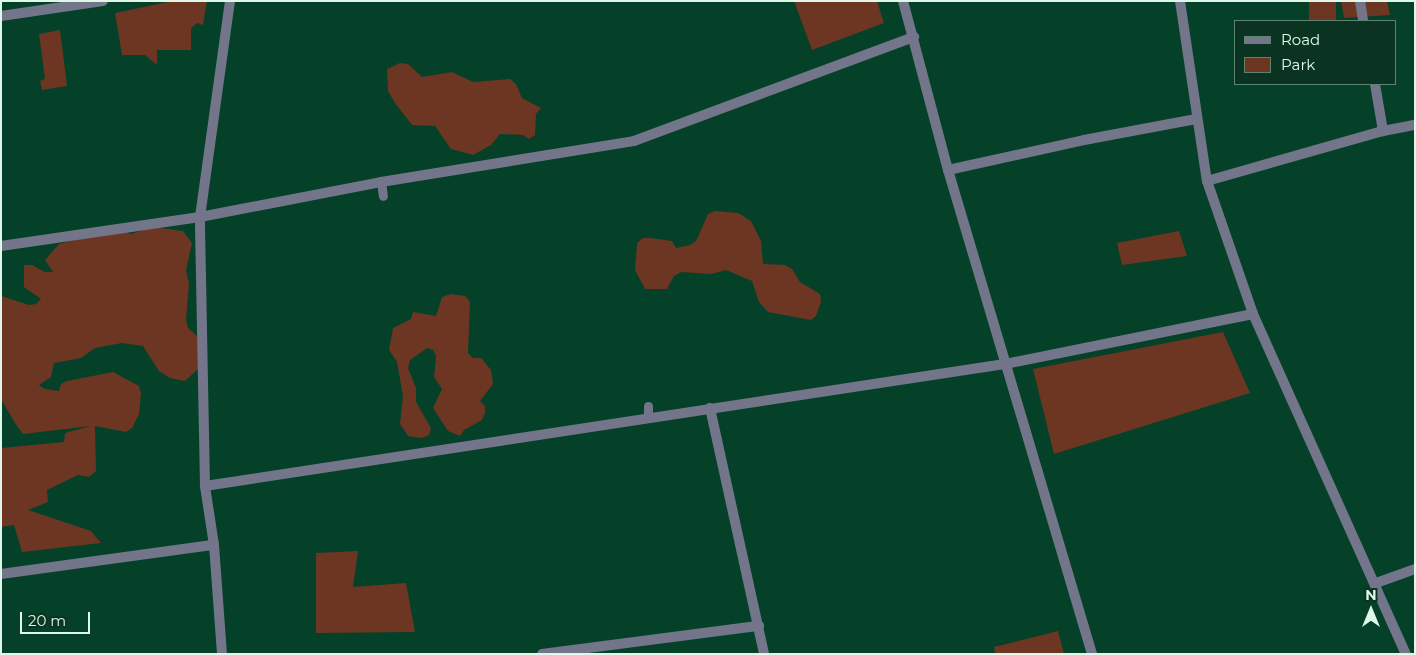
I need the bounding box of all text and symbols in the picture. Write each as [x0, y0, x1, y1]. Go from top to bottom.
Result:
legend [1234, 20, 1396, 85]
text: Road [1281, 30, 1320, 49]
text: Park [1281, 55, 1315, 74]
north arrow [1346, 585, 1396, 635]
text: N [1365, 586, 1377, 604]
scale bar [22, 602, 92, 634]
text: 20 m [28, 611, 66, 630]

